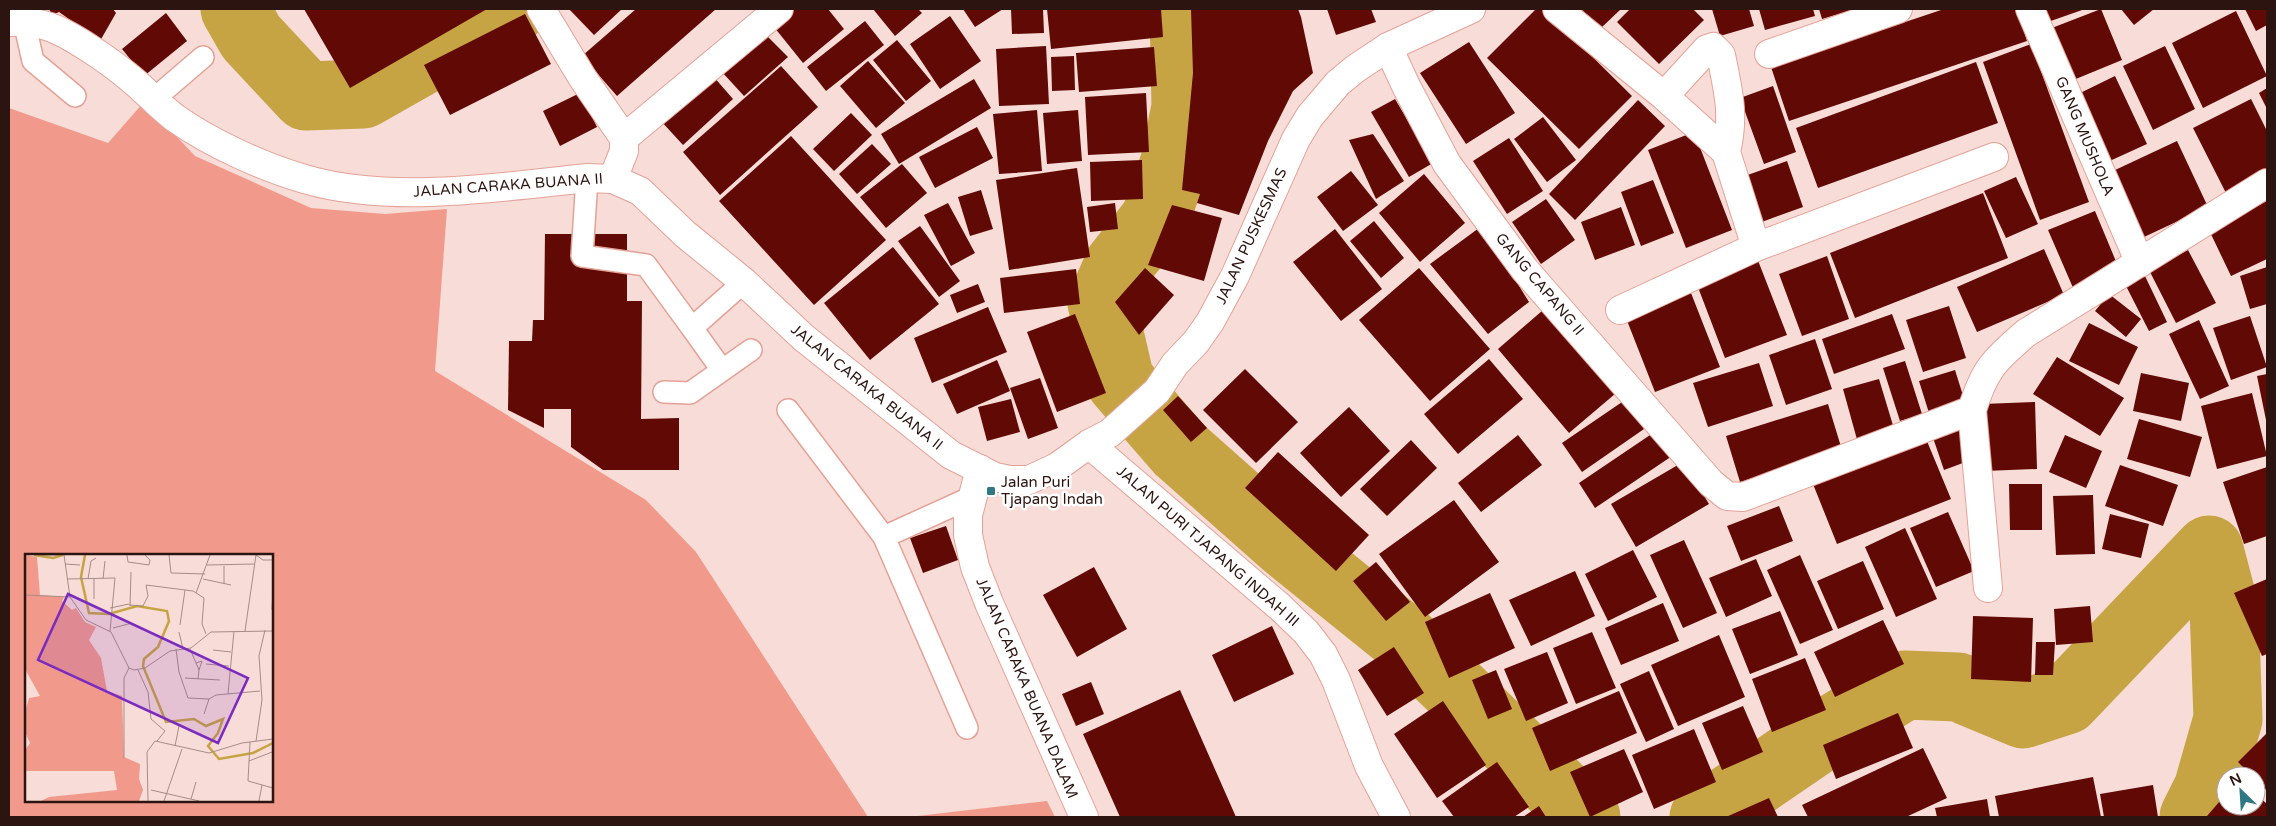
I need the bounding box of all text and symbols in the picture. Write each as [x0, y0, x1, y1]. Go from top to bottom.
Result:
street label: GANG MUSHOLA [2052, 74, 2118, 198]
street label: JALAN PUSKESMAS [1212, 165, 1290, 307]
street label: JALAN CARAKA BUANA II [412, 169, 604, 201]
street label: GANG CAPANG II [1492, 229, 1588, 339]
street label: JALAN CARAKA BUANA II [787, 320, 947, 454]
street label: JALAN PURI TJAPANG INDAH III [1113, 462, 1303, 630]
place label: Jalan Puri Tjapang Indah [1001, 473, 1103, 508]
marker: Jalan Puri Tjapang Indah [985, 485, 997, 497]
inset map [25, 554, 272, 801]
street label: JALAN CARAKA BUANA DALAM [972, 575, 1082, 801]
north arrow [2216, 766, 2266, 816]
text: N [2227, 770, 2244, 790]

